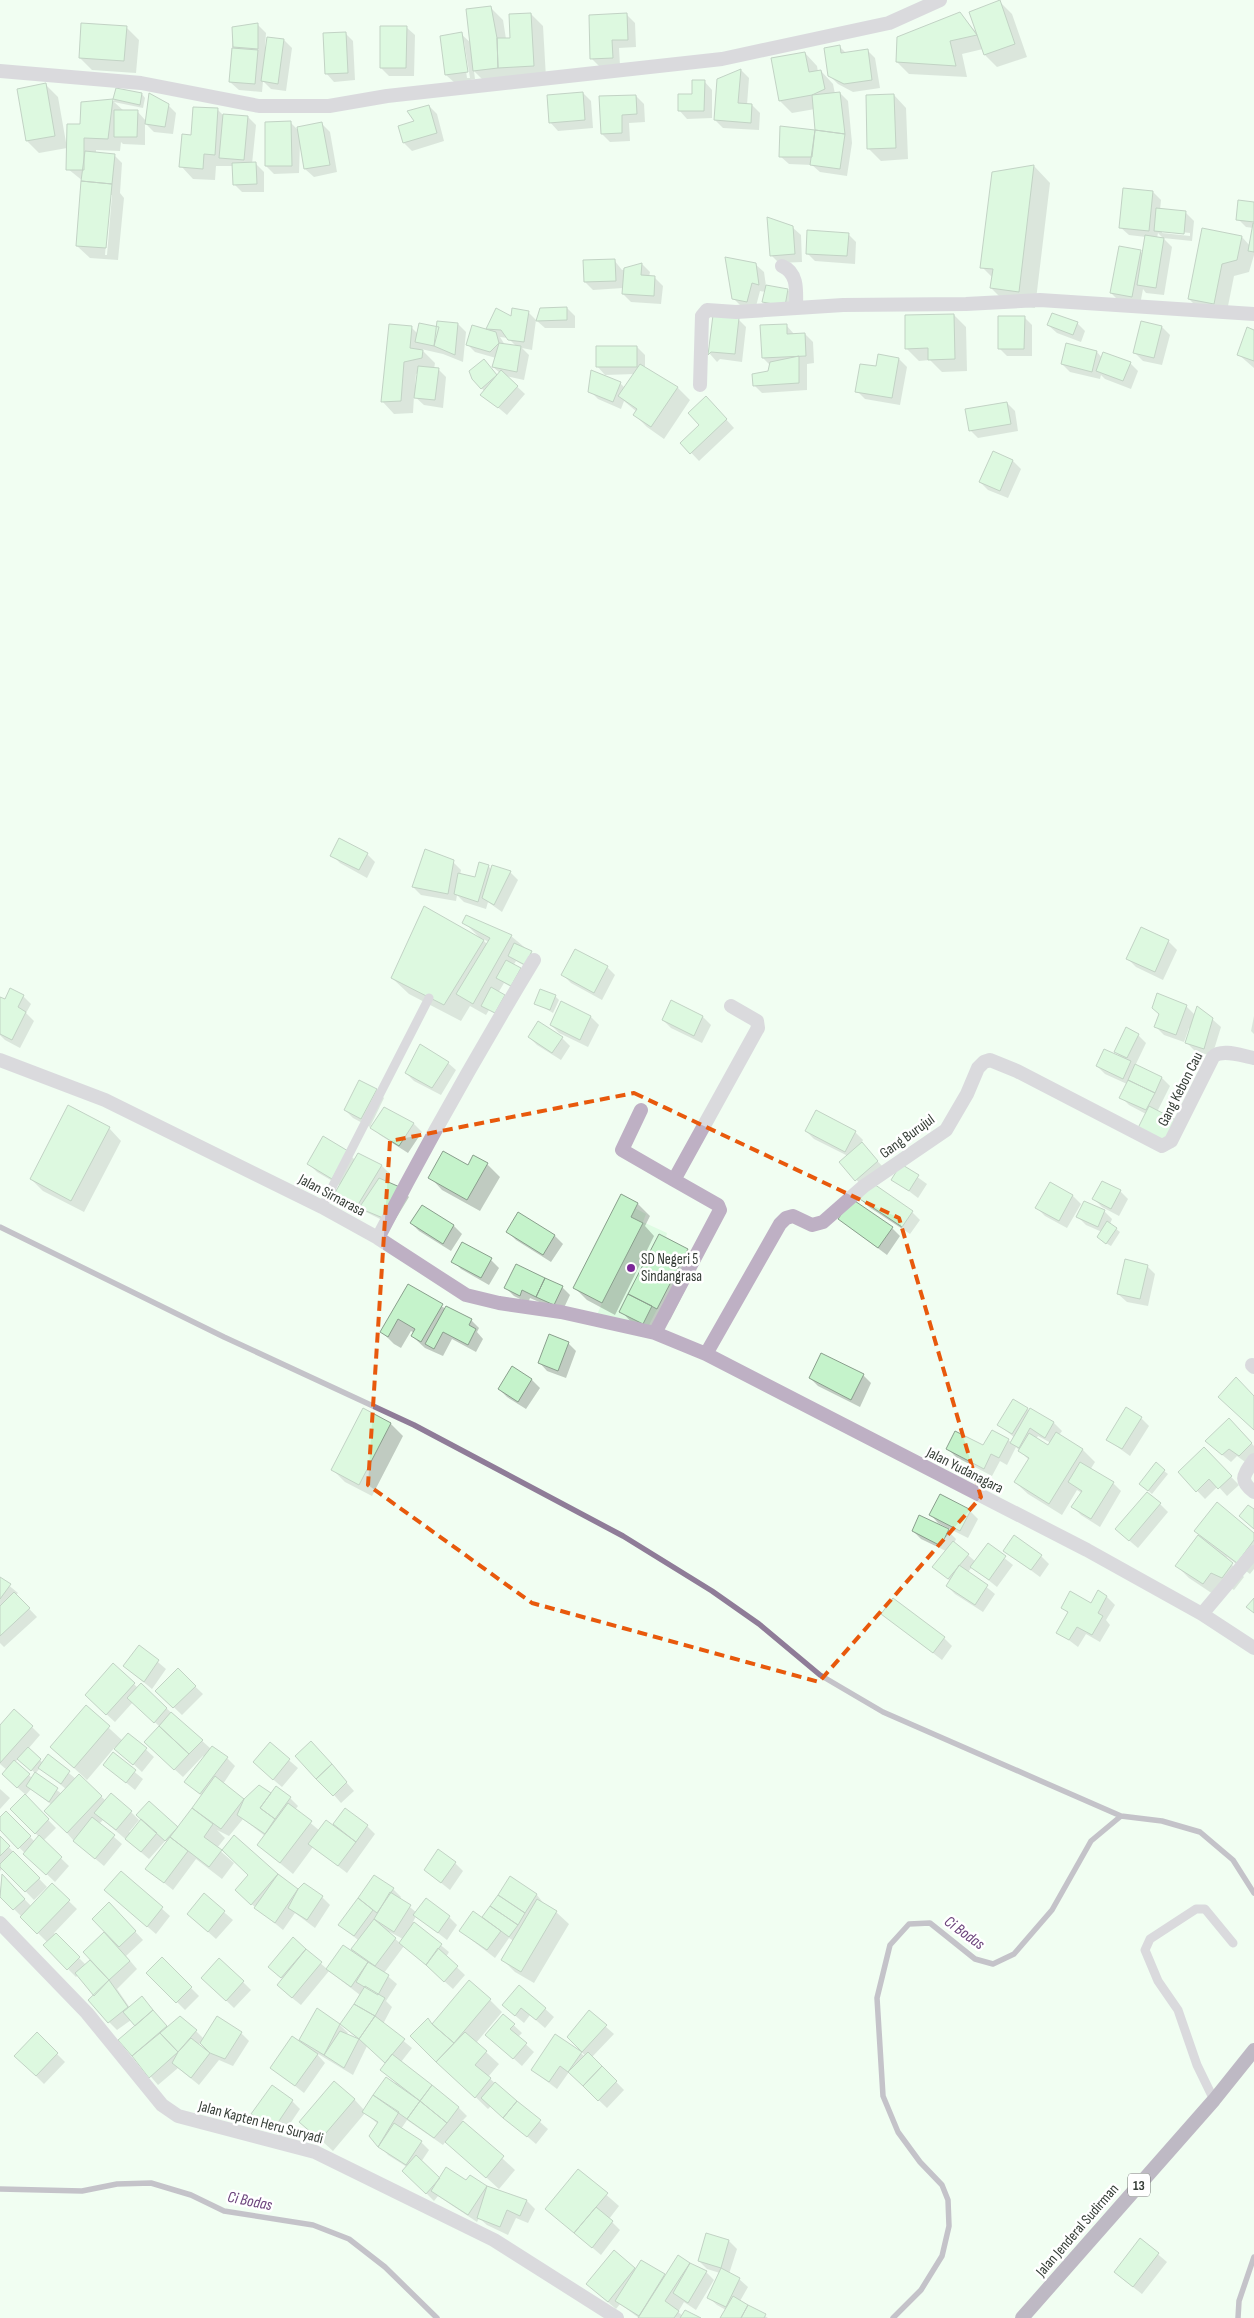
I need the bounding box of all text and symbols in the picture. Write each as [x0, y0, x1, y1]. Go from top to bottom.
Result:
street label: Gang Kebon Cau [1154, 1049, 1207, 1130]
street label: Gang Burujul [876, 1110, 938, 1163]
street label: Jalan Sirnarasa [294, 1169, 369, 1221]
place label: SD Negeri 5 Sindangrasa [641, 1250, 702, 1286]
marker: SD Negeri 5 Sindangrasa [625, 1262, 637, 1274]
street label: Jalan Yudanagara [922, 1443, 1007, 1498]
water label: Ci Bodas [940, 1912, 988, 1954]
street label: Jalan Kapten Heru Suryadi [195, 2096, 326, 2148]
road number: 13 [1128, 2174, 1150, 2196]
street label: Jalan Jenderal Sudirman [1031, 2180, 1123, 2281]
water label: Ci Bodas [226, 2188, 274, 2215]

